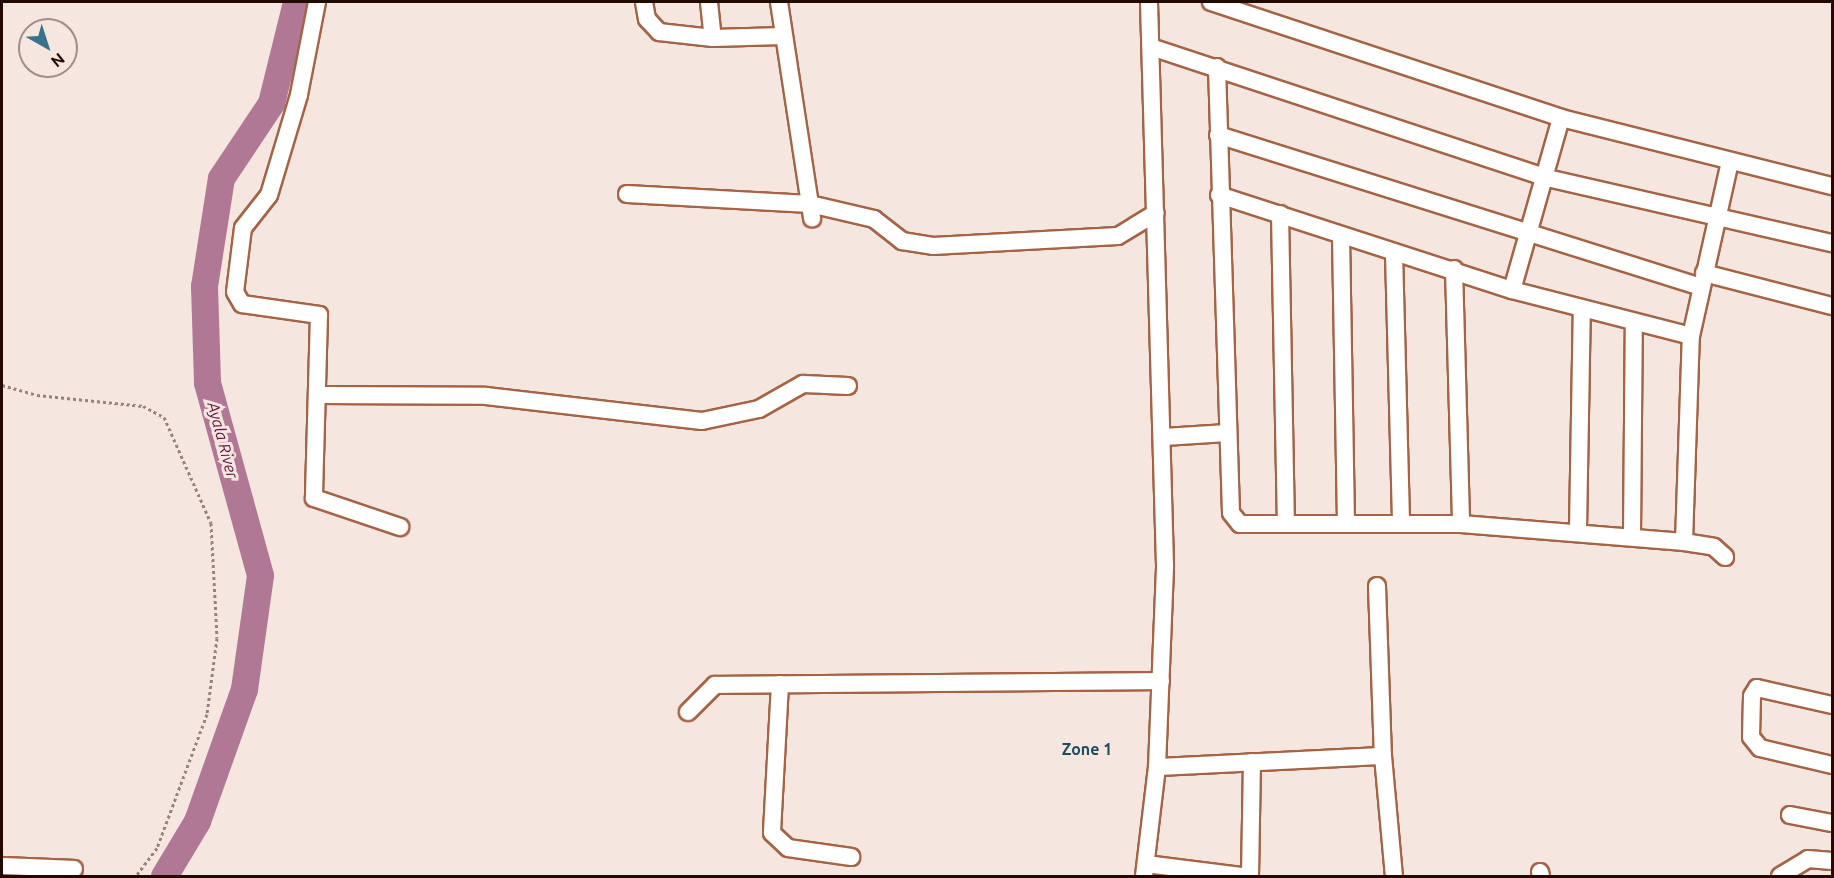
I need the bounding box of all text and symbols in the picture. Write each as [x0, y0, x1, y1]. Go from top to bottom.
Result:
north arrow [18, 18, 78, 78]
text: N [48, 50, 68, 71]
water label: Ayala River [204, 400, 242, 480]
district label: Zone 1 [1062, 739, 1112, 759]

